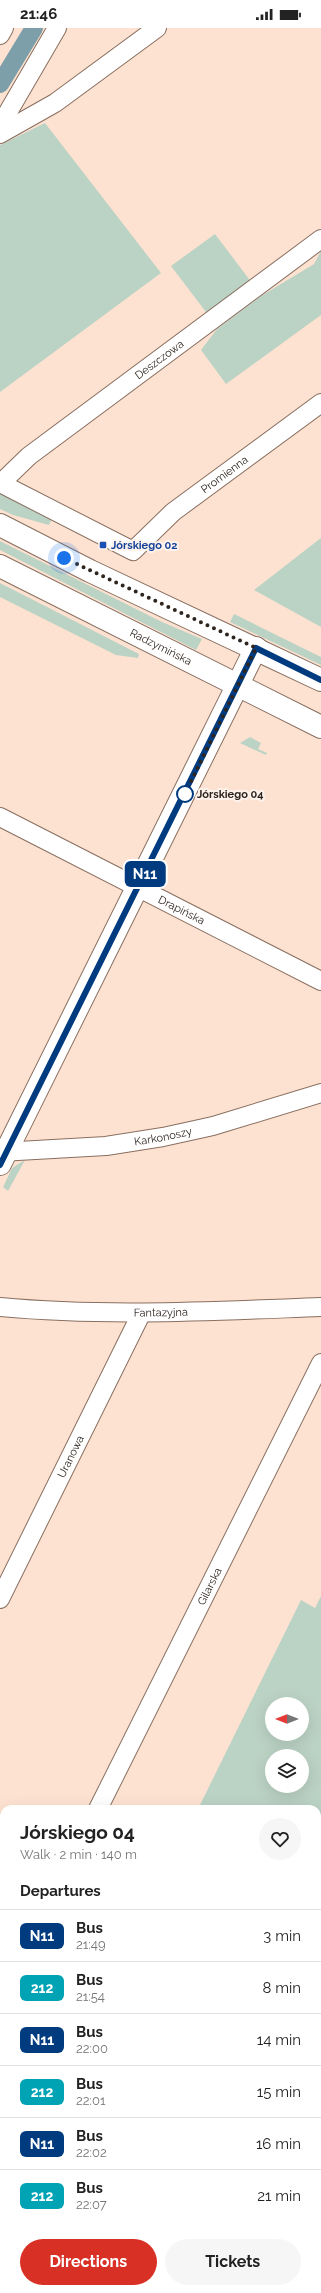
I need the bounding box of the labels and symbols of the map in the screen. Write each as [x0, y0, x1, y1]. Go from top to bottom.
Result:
street label: Deszczowa [132, 337, 186, 382]
street label: Promienna [198, 453, 250, 496]
place label: Jórskiego 02 [111, 539, 177, 552]
marker: Jórskiego 02 [98, 540, 108, 550]
your location [54, 548, 74, 568]
street label: Radzymińska [128, 626, 194, 668]
marker: Jórskiego 04 [176, 785, 194, 803]
place label: Jórskiego 04 [197, 788, 264, 801]
line badge: N11 [122, 861, 168, 887]
street label: Drapińska [156, 893, 207, 927]
street label: Karkonoszy [133, 1124, 193, 1148]
street label: Fantazyjna [134, 1305, 188, 1319]
street label: Uranowa [55, 1433, 86, 1480]
street label: Gilarska [195, 1565, 224, 1607]
north arrow [265, 1697, 309, 1741]

